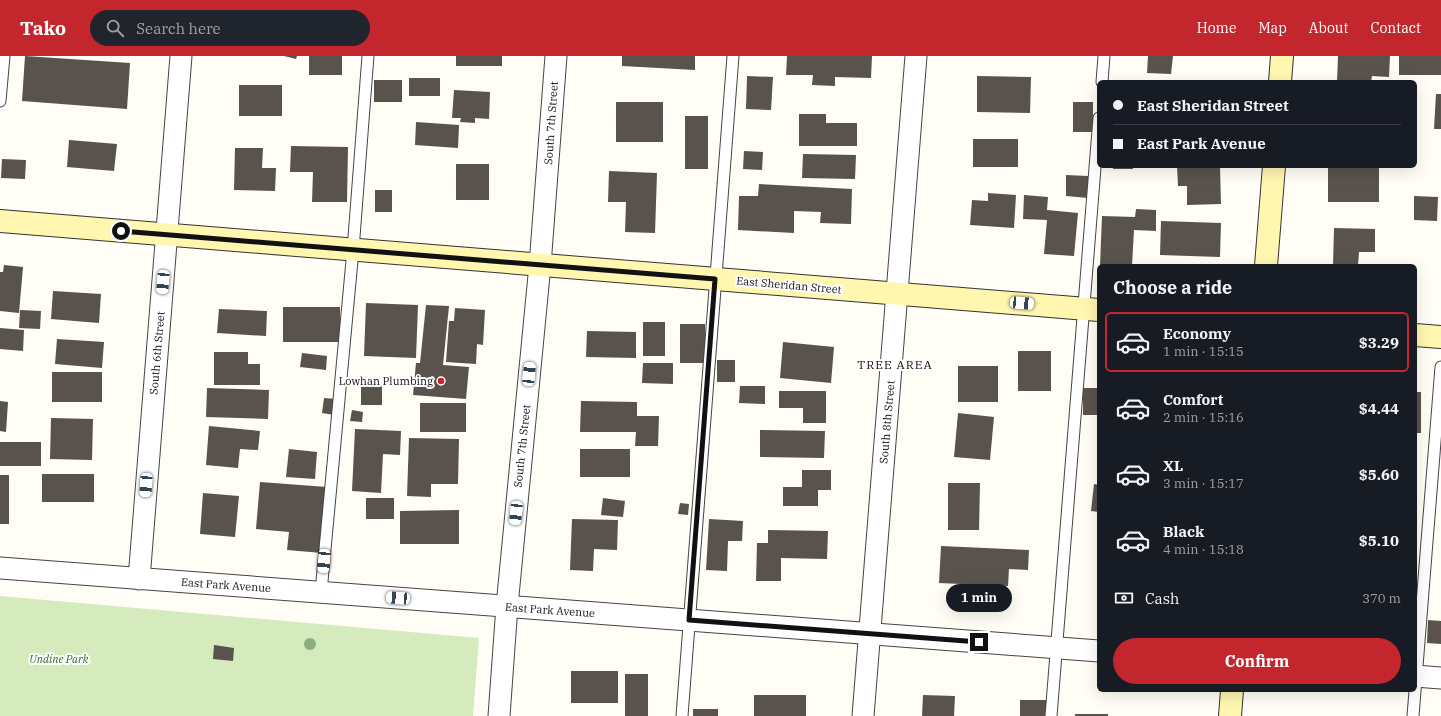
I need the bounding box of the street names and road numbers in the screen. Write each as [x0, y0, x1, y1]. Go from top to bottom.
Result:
street label: South 7th Street [541, 81, 561, 165]
street label: East Sheridan Street [736, 273, 842, 297]
street label: South 6th Street [146, 311, 168, 395]
street label: South 8th Street [876, 380, 898, 464]
street label: South 7th Street [511, 404, 533, 488]
street label: East Park Avenue [181, 575, 271, 595]
street label: East Park Avenue [505, 600, 595, 620]

